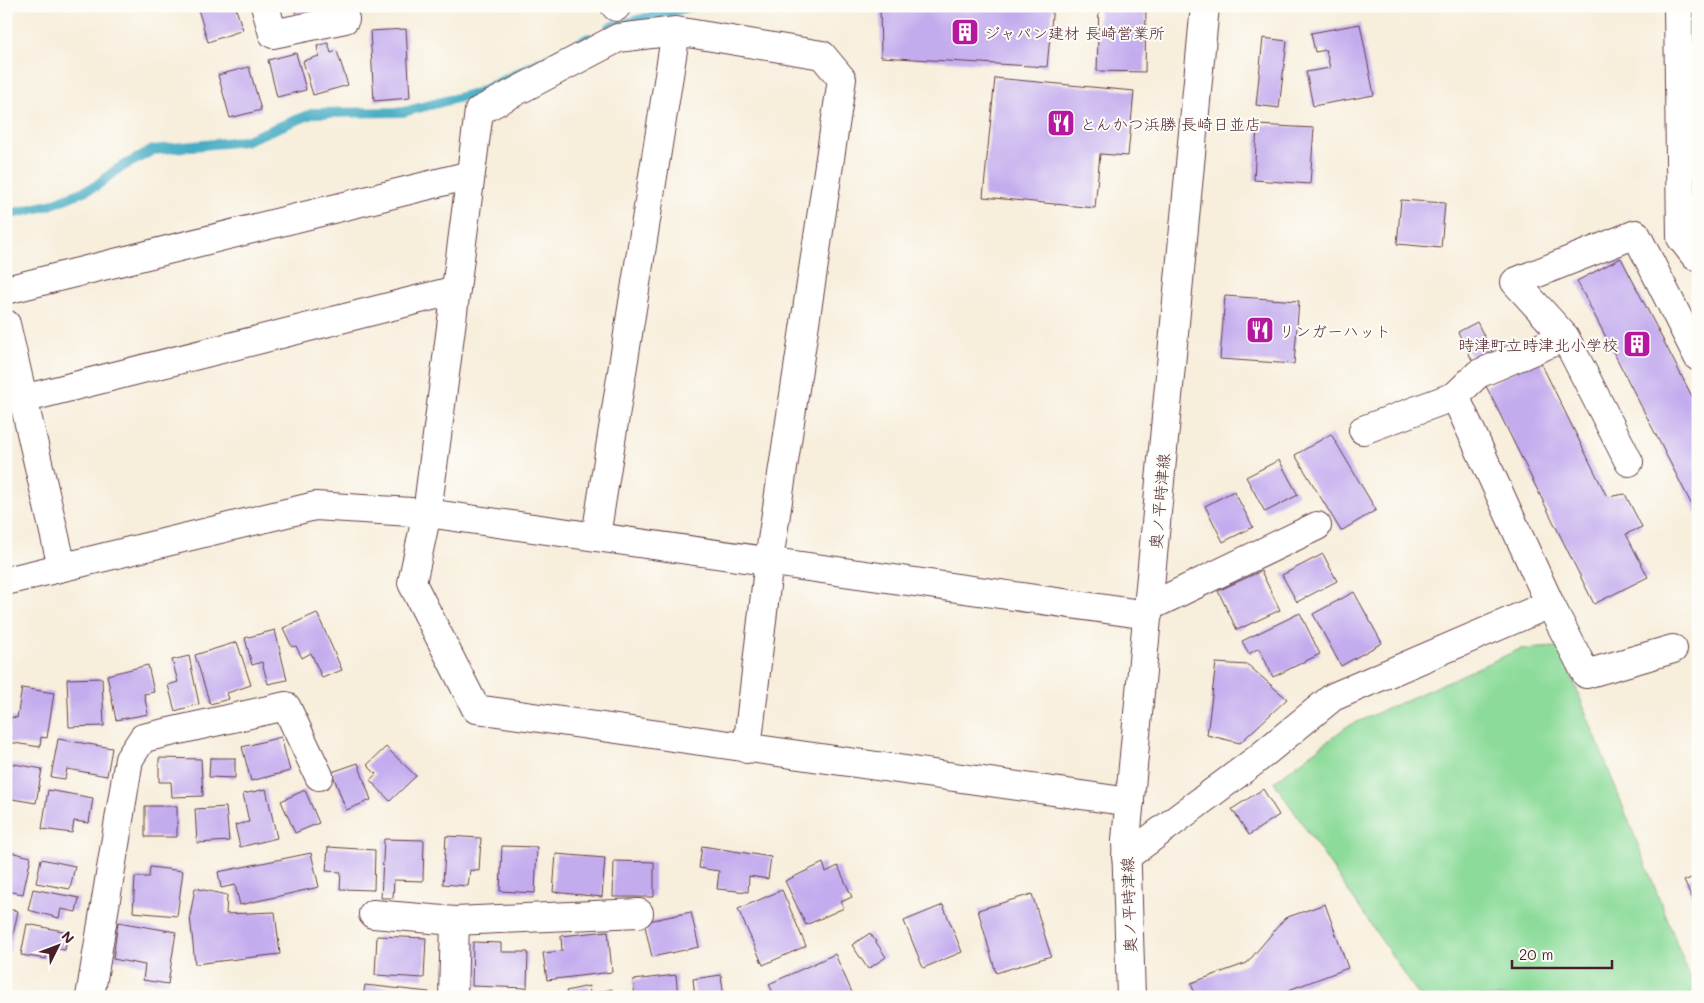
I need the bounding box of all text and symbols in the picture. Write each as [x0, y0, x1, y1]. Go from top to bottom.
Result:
building icon: ジャパン建材 長崎営業所 [950, 17, 980, 47]
place label: ジャパン建材 長崎営業所 [984, 22, 1165, 43]
restaurant icon: とんかつ浜勝 長崎日並店 [1046, 108, 1076, 138]
place label: とんかつ浜勝 長崎日並店 [1080, 113, 1261, 134]
restaurant icon: リンガーハット [1245, 315, 1275, 345]
place label: リンガーハット [1279, 320, 1391, 341]
building icon: 時津町立時津北小学校 [1622, 329, 1652, 359]
place label: 時津町立時津北小学校 [1458, 334, 1618, 355]
street label: 奥ノ平時津線 [1144, 452, 1174, 550]
street label: 奥ノ平時津線 [1116, 857, 1140, 953]
north arrow [32, 920, 82, 970]
text: N [57, 927, 79, 947]
scale bar [1512, 938, 1612, 970]
text: 20 m [1519, 944, 1553, 964]

